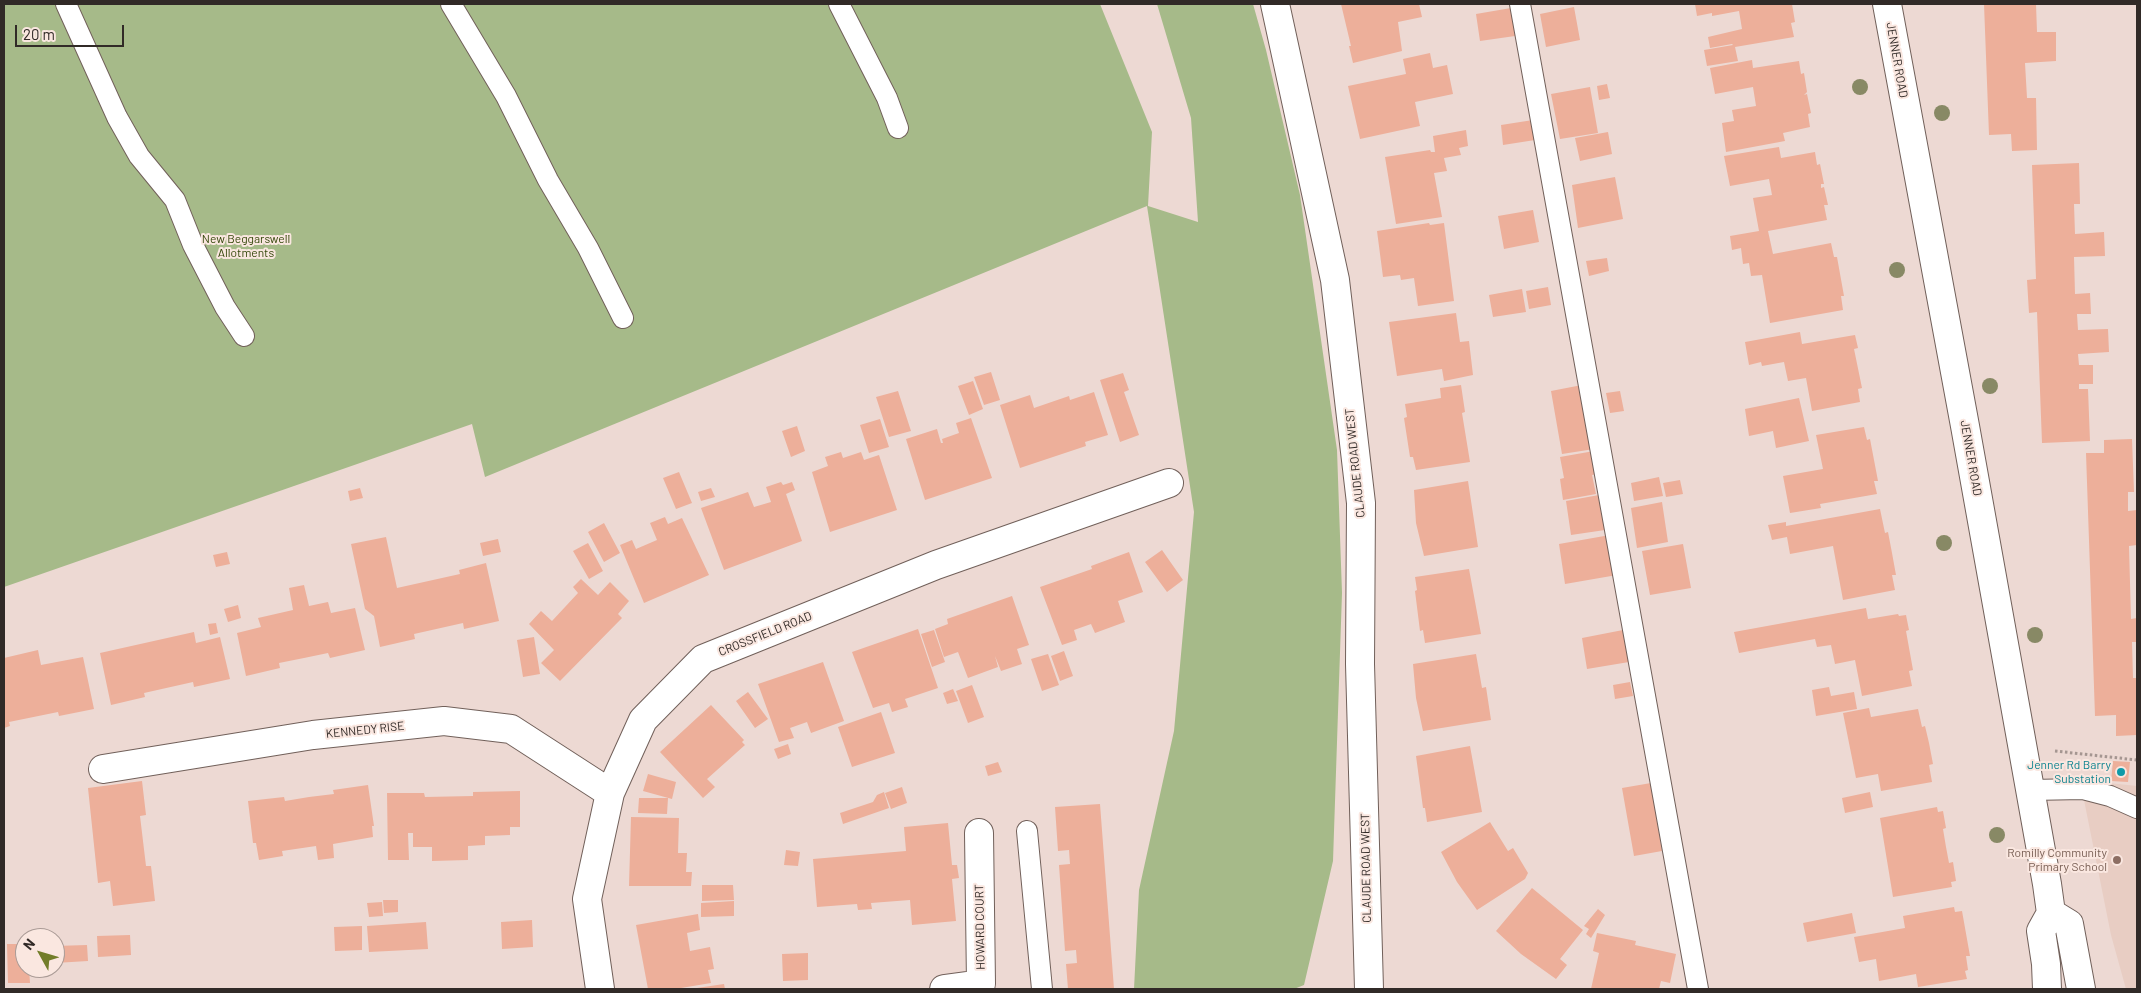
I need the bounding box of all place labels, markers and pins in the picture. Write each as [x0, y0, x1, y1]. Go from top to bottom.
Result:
place label: Jenner Rd Barry Substation [2027, 758, 2111, 786]
marker: Jenner Rd Barry Substation [2115, 766, 2127, 778]
place label: Romilly Community Primary School [2007, 846, 2107, 874]
marker: Romilly Community Primary School [2111, 854, 2123, 866]

